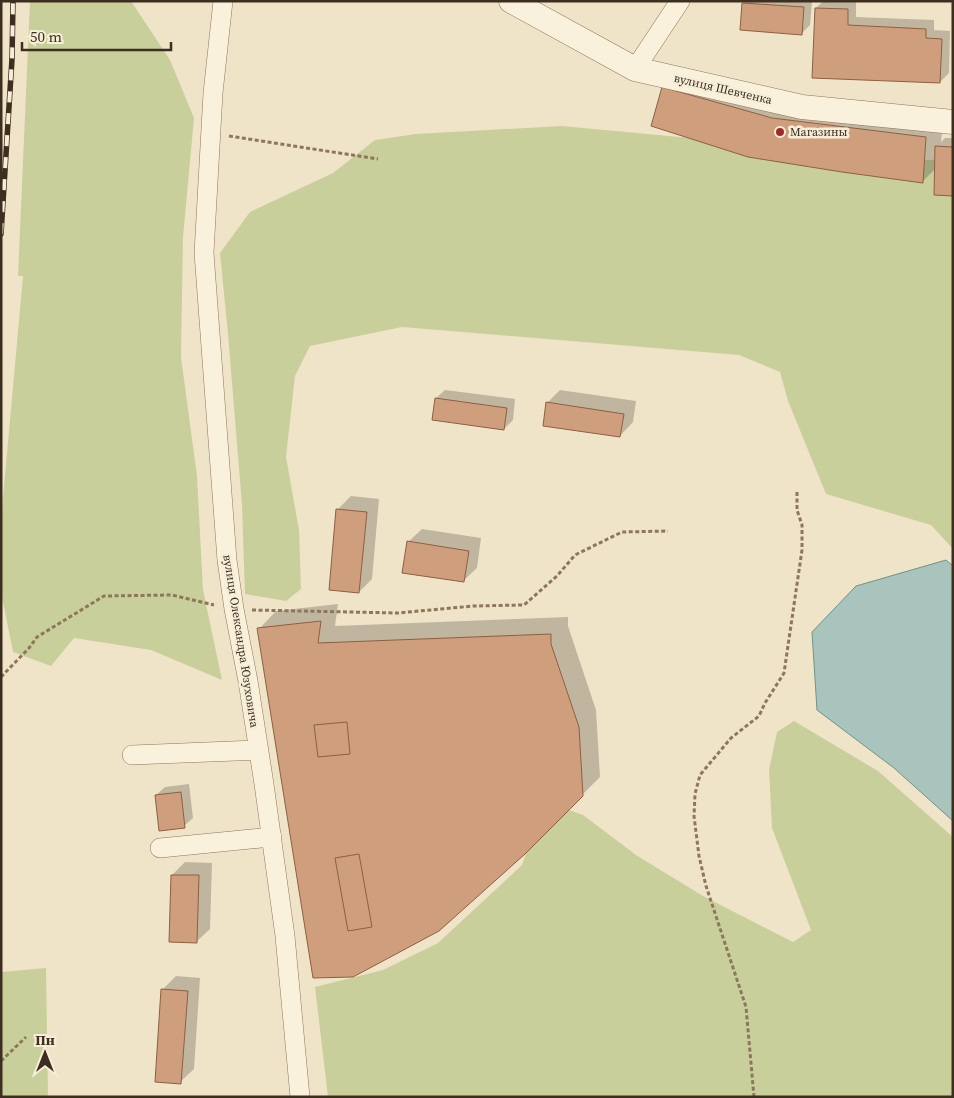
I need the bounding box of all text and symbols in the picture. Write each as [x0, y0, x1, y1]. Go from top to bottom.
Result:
scale bar [22, 20, 171, 52]
text: 50 m [30, 26, 62, 47]
street label: вулиця Шевченка [672, 70, 775, 108]
place label: Магазины [790, 124, 848, 140]
marker: Магазины [774, 126, 786, 138]
street label: вулиця Олександра Юзуховича [219, 553, 263, 730]
north arrow [20, 1028, 70, 1078]
text: Пн [35, 1030, 55, 1050]

